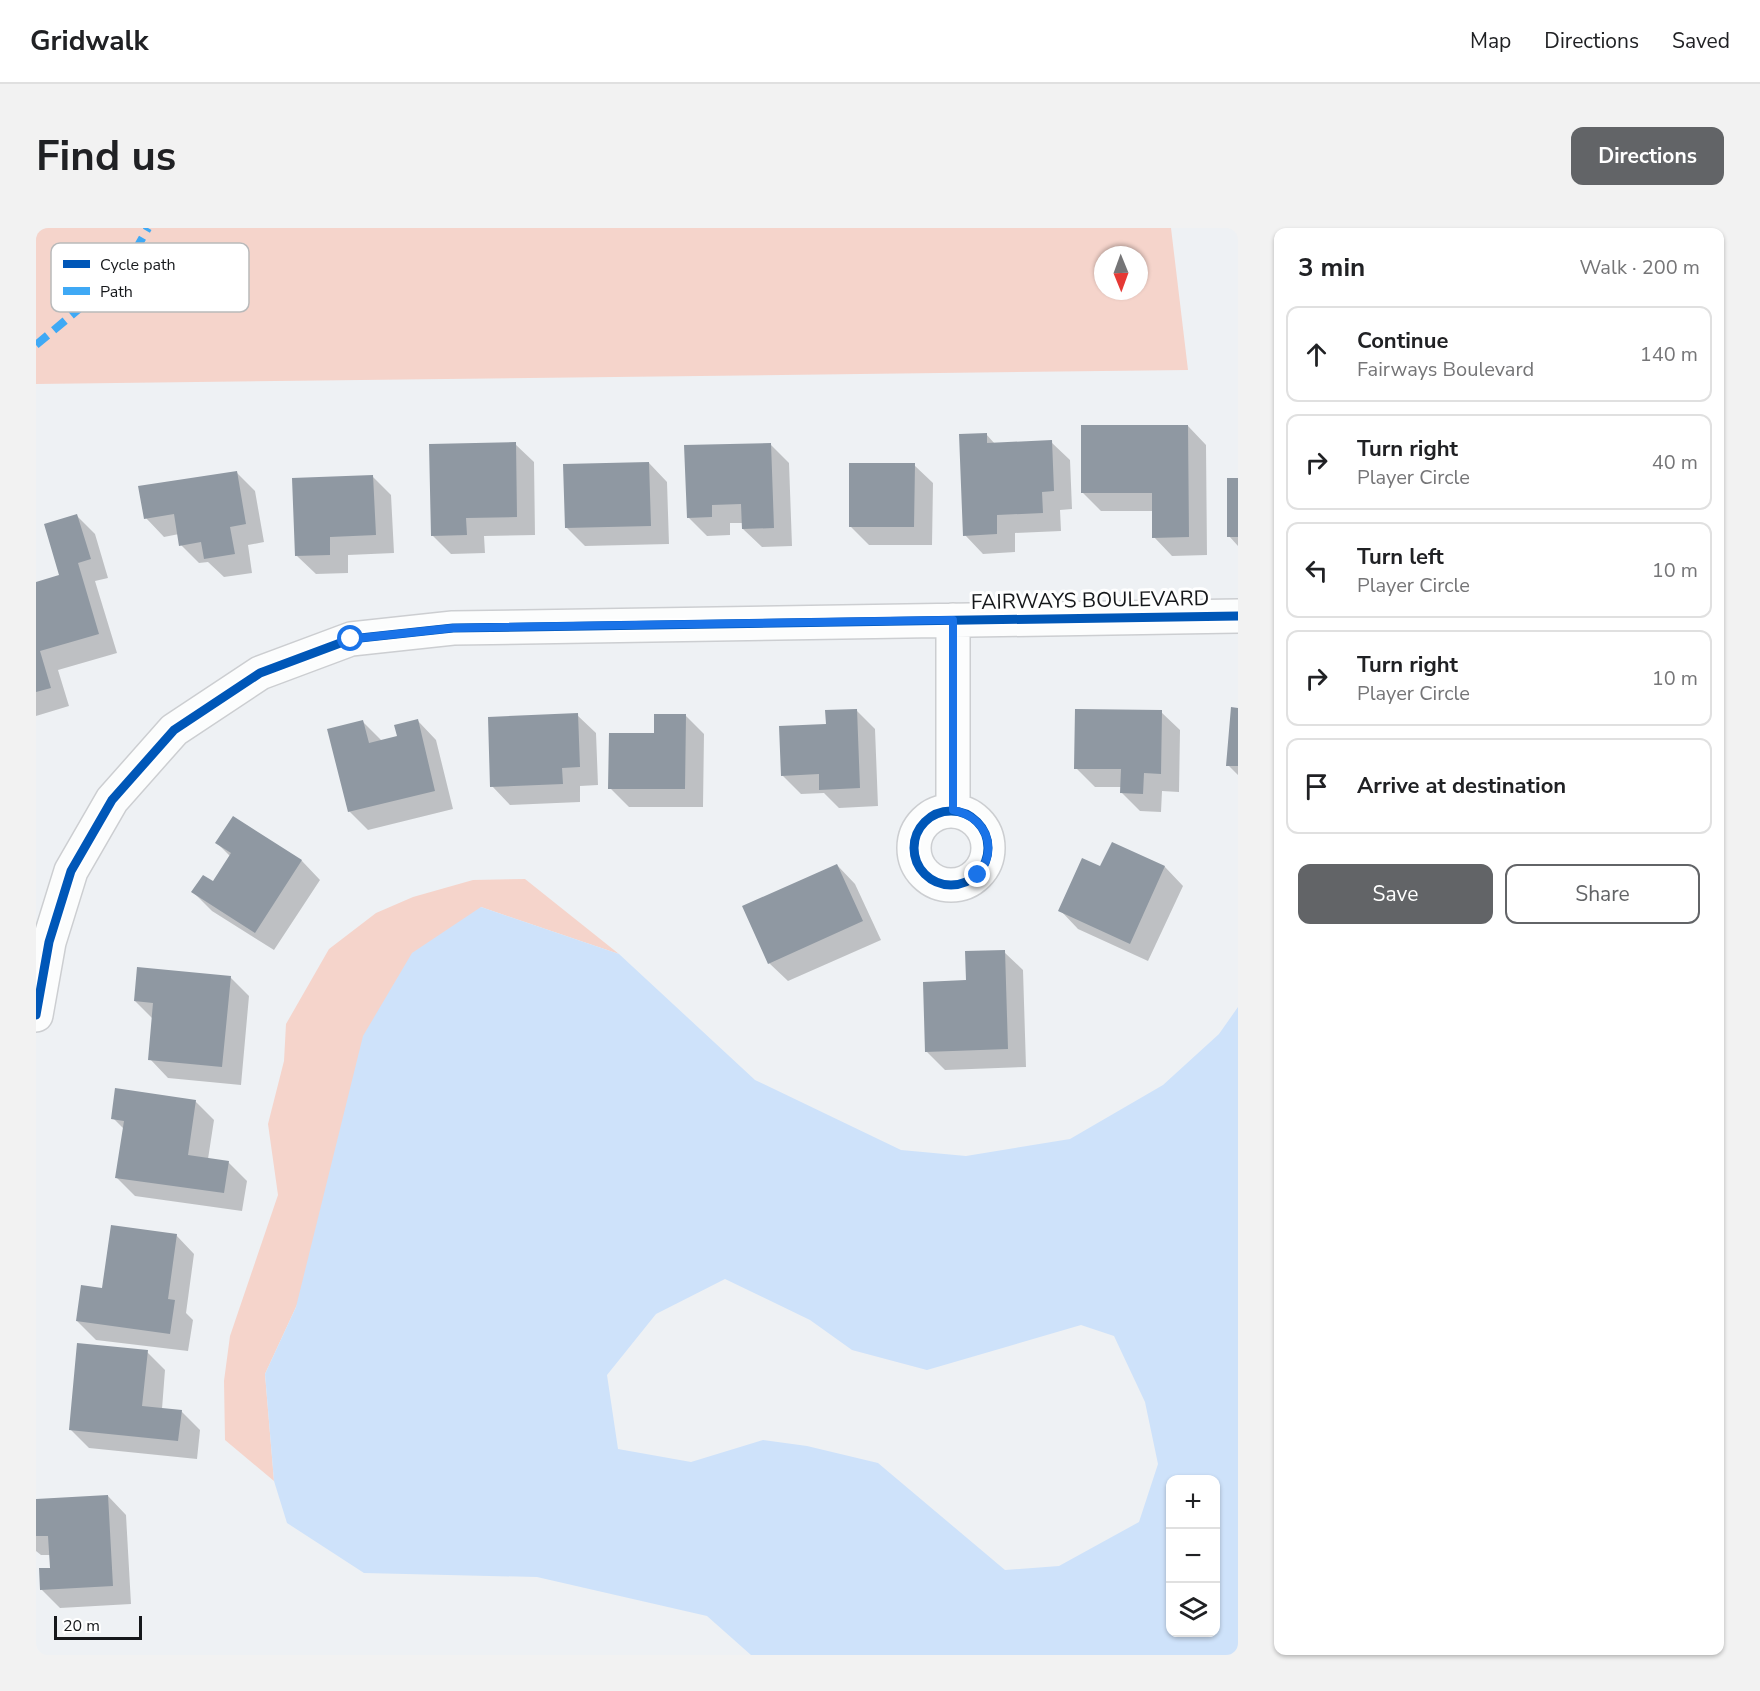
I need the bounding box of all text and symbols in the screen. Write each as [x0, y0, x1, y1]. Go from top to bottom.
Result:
text: Gridwalk [30, 22, 148, 60]
text: Map [1470, 27, 1511, 55]
text: Directions [1544, 27, 1639, 55]
text: Saved [1672, 27, 1730, 55]
button: Directions [1571, 127, 1724, 185]
text: Find us [36, 128, 176, 185]
legend [51, 243, 249, 312]
north arrow [1094, 246, 1148, 300]
text: 3 min [1298, 250, 1365, 285]
text: Cycle path [100, 254, 176, 276]
text: Walk · 200 m [1580, 254, 1700, 281]
text: Path [100, 281, 133, 303]
text: Continue [1357, 326, 1448, 356]
icon: ahead [1300, 338, 1333, 371]
text: 140 m [1640, 341, 1698, 368]
text: Fairways Boulevard [1357, 356, 1534, 383]
text: Turn right [1357, 434, 1458, 464]
icon: right [1300, 446, 1333, 479]
text: 40 m [1652, 449, 1698, 476]
text: Player Circle [1357, 464, 1470, 491]
text: Turn left [1357, 542, 1444, 572]
icon: left [1300, 554, 1333, 587]
text: 10 m [1652, 557, 1698, 584]
text: Player Circle [1357, 572, 1470, 599]
street label: FAIRWAYS BOULEVARD [971, 584, 1209, 616]
route start [337, 625, 363, 651]
text: Turn right [1357, 650, 1458, 680]
icon: right [1300, 662, 1333, 695]
text: 10 m [1652, 665, 1698, 692]
text: Player Circle [1357, 680, 1470, 707]
icon: arrive [1300, 770, 1333, 803]
text: Arrive at destination [1357, 771, 1566, 801]
route end [964, 861, 990, 887]
button: Save [1298, 864, 1493, 924]
button: Share [1505, 864, 1700, 924]
map controls [1166, 1475, 1220, 1637]
button: + [1166, 1475, 1220, 1529]
button: − [1166, 1529, 1220, 1583]
button: layers [1166, 1583, 1220, 1637]
scale bar [54, 1613, 142, 1640]
text: 20 m [63, 1615, 100, 1637]

